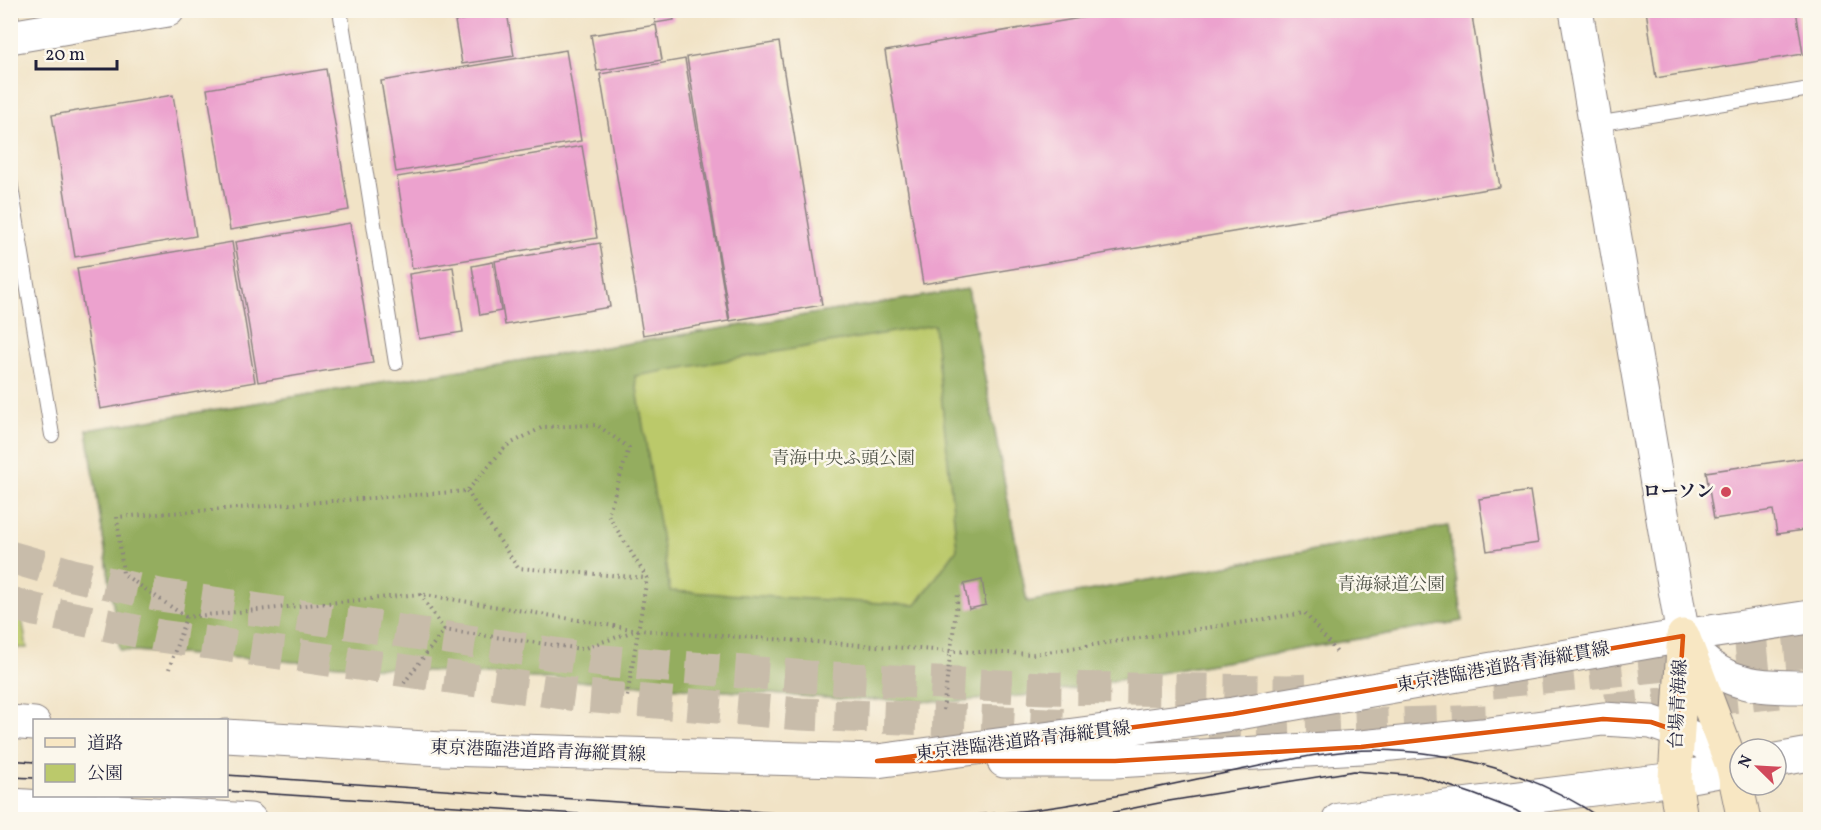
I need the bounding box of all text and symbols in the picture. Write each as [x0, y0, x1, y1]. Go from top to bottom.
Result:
scale bar [36, 33, 117, 71]
text: 20 m [45, 43, 85, 68]
park label: 青海中央ふ頭公園 [771, 447, 915, 472]
place label: ローソン [1643, 480, 1714, 505]
marker: ローソン [1719, 485, 1733, 499]
park label: 青海緑道公園 [1337, 573, 1445, 598]
street label: 東京港臨港道路青海縦貫線 [1394, 637, 1612, 699]
street label: 台場青海線 [1664, 658, 1694, 750]
street label: 東京港臨港道路青海縦貫線 [914, 716, 1132, 768]
legend [33, 719, 228, 797]
text: 道路 [87, 732, 123, 757]
street label: 東京港臨港道路青海縦貫線 [430, 736, 646, 768]
north arrow [1728, 737, 1788, 797]
text: N [1734, 752, 1759, 771]
text: 公園 [87, 762, 123, 787]

